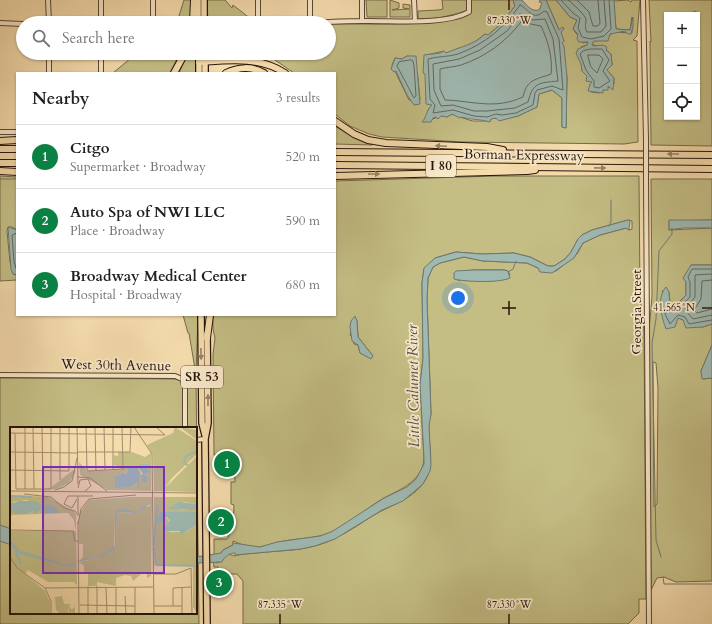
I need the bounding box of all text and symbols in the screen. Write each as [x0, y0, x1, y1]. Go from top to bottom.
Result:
map controls [664, 12, 700, 120]
button: + [664, 12, 700, 48]
text: 87.330°W [487, 14, 532, 28]
search box [16, 16, 336, 60]
icon: search [30, 27, 52, 49]
text: Search here [62, 28, 135, 48]
button: − [664, 48, 700, 84]
button: locate [664, 84, 700, 120]
text: Nearby [32, 87, 89, 110]
text: 3 results [276, 89, 320, 107]
text: Citgo [70, 138, 109, 158]
one-way arrow [435, 142, 447, 149]
street label: Borman Expressway [464, 144, 585, 166]
text: 1 [42, 148, 48, 166]
text: 520 m [286, 148, 320, 166]
one-way arrow [666, 151, 679, 157]
road number: I 80 [426, 155, 456, 177]
text: Supermarket · Broadway [70, 158, 206, 176]
one-way arrow [594, 164, 606, 171]
one-way arrow [368, 171, 381, 177]
text: Auto Spa of NWI LLC [70, 202, 225, 222]
text: 2 [42, 212, 48, 230]
text: 590 m [286, 212, 320, 230]
text: Place · Broadway [70, 222, 165, 240]
text: Broadway Medical Center [70, 266, 246, 286]
street label: Georgia Street [627, 269, 646, 355]
text: 3 [42, 276, 48, 294]
text: 680 m [286, 276, 320, 294]
text: Hospital · Broadway [70, 286, 182, 304]
your location [448, 288, 468, 308]
text: 41.565°N [653, 301, 695, 315]
water label: Little Calumet River [402, 323, 424, 448]
one-way arrow [198, 348, 204, 361]
street label: West 30th Avenue [60, 355, 171, 375]
road number: SR 53 [181, 366, 223, 388]
one-way arrow [205, 393, 211, 406]
inset map [10, 427, 197, 614]
pin: 1 [214, 449, 240, 479]
pin: 2 [208, 507, 234, 537]
pin: 3 [206, 568, 232, 598]
text: 87.335°W [258, 598, 303, 612]
text: 87.330°W [487, 598, 532, 612]

